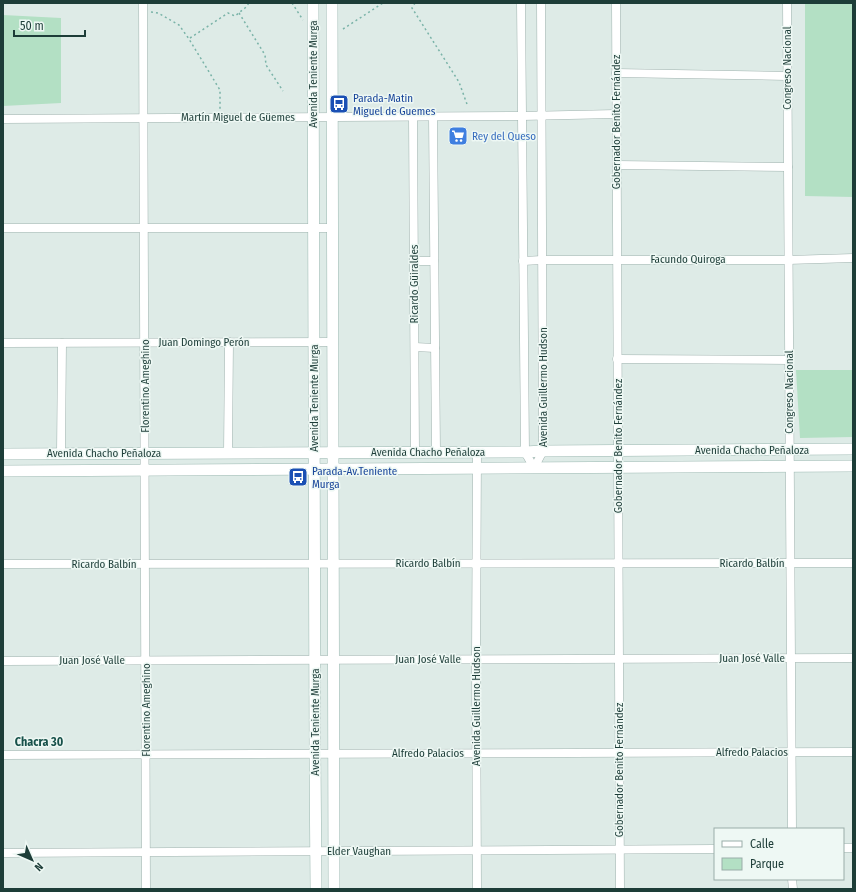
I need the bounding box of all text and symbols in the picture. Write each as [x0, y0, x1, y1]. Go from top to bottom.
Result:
scale bar [14, 12, 85, 38]
text: 50 m [20, 19, 44, 33]
street label: Avenida Teniente Murga [307, 20, 320, 128]
street label: Congreso Nacional [781, 26, 794, 110]
street label: Gobernador Benito Fernández [610, 54, 623, 189]
place label: Parada-Matin Miguel de Guemes [353, 92, 436, 118]
bus stop icon: Parada-Matin Miguel de Guemes [328, 93, 350, 115]
street label: Martín Miguel de Güemes [181, 111, 295, 124]
supermarket icon: Rey del Queso [447, 125, 469, 147]
place label: Rey del Queso [472, 130, 536, 143]
street label: Ricardo Güiraldes [408, 244, 421, 324]
street label: Facundo Quiroga [650, 253, 726, 266]
street label: Avenida Guillermo Hudson [537, 327, 550, 447]
street label: Juan Domingo Perón [158, 336, 250, 349]
street label: Florentino Ameghino [139, 339, 152, 433]
street label: Avenida Teniente Murga [308, 344, 321, 452]
street label: Congreso Nacional [783, 350, 796, 434]
street label: Gobernador Benito Fernández [612, 378, 625, 513]
street label: Avenida Chacho Peñaloza [695, 444, 809, 457]
street label: Avenida Chacho Peñaloza [371, 446, 485, 459]
street label: Avenida Chacho Peñaloza [47, 447, 161, 460]
place label: Parada-Av.Teniente Murga [312, 465, 397, 491]
bus stop icon: Parada-Av.Teniente Murga [287, 466, 309, 488]
street label: Ricardo Balbín [395, 557, 461, 570]
street label: Ricardo Balbín [719, 557, 785, 570]
street label: Ricardo Balbín [71, 558, 137, 571]
street label: Avenida Guillermo Hudson [470, 646, 483, 766]
street label: Juan José Valle [719, 652, 785, 665]
street label: Juan José Valle [395, 653, 461, 666]
street label: Juan José Valle [59, 654, 125, 667]
street label: Florentino Ameghino [140, 663, 153, 757]
street label: Avenida Teniente Murga [309, 668, 322, 776]
street label: Gobernador Benito Fernández [613, 702, 626, 837]
district label: Chacra 30 [15, 735, 64, 749]
street label: Alfredo Palacios [716, 746, 788, 759]
street label: Alfredo Palacios [392, 747, 464, 760]
legend [714, 828, 844, 880]
text: Calle [750, 837, 774, 851]
north arrow [12, 840, 52, 880]
street label: Elder Vaughan [327, 845, 391, 858]
text: Parque [750, 857, 784, 871]
text: N [32, 860, 46, 874]

